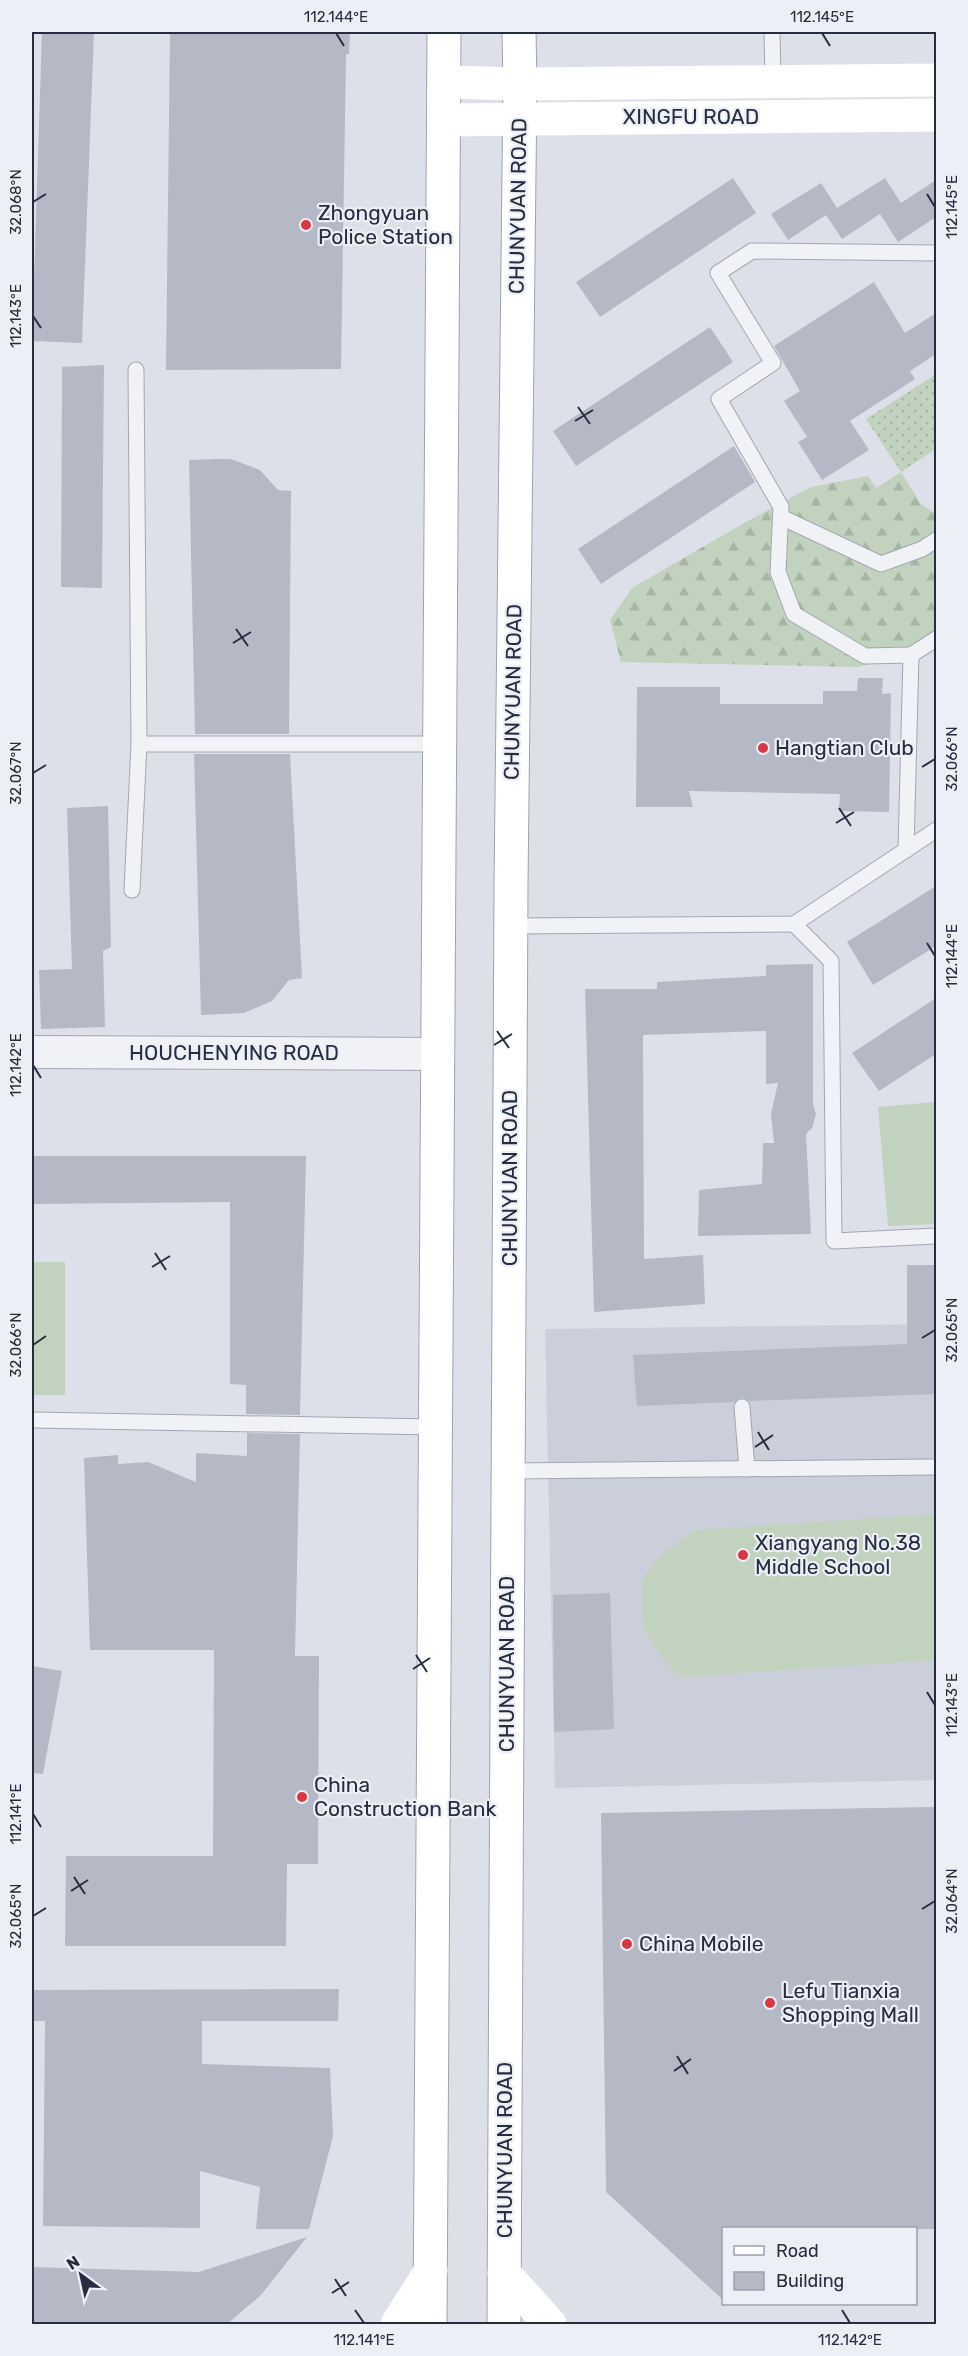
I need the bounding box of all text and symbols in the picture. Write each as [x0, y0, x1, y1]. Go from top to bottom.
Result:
text: 112.144°E [304, 8, 368, 26]
text: 112.145°E [790, 8, 854, 26]
street label: XINGFU ROAD [623, 104, 759, 129]
street label: CHUNYUAN ROAD [503, 118, 532, 294]
text: 32.068°N [7, 169, 25, 235]
text: 112.145°E [943, 175, 961, 239]
place label: Zhongyuan Police Station [318, 200, 453, 249]
marker: Zhongyuan Police Station [299, 218, 313, 232]
text: 112.143°E [7, 284, 25, 348]
street label: CHUNYUAN ROAD [498, 604, 527, 780]
text: 32.066°N [943, 726, 961, 792]
place label: Hangtian Club [775, 735, 914, 760]
text: 32.067°N [7, 741, 25, 805]
marker: Hangtian Club [756, 741, 770, 755]
text: 112.144°E [943, 924, 961, 988]
text: 112.142°E [7, 1033, 25, 1097]
street label: HOUCHENYING ROAD [129, 1040, 339, 1065]
street label: CHUNYUAN ROAD [497, 1090, 522, 1266]
text: 32.065°N [943, 1297, 961, 1363]
text: 32.066°N [7, 1312, 25, 1378]
place label: Xiangyang No.38 Middle School [755, 1530, 921, 1579]
marker: Xiangyang No.38 Middle School [736, 1548, 750, 1562]
street label: CHUNYUAN ROAD [494, 1576, 519, 1752]
text: 112.143°E [943, 1673, 961, 1737]
place label: China Construction Bank [314, 1772, 496, 1821]
text: 112.141°E [7, 1783, 25, 1845]
marker: China Construction Bank [295, 1790, 309, 1804]
text: 32.064°N [943, 1868, 961, 1934]
text: 32.065°N [7, 1883, 25, 1949]
place label: China Mobile [639, 1931, 764, 1956]
marker: China Mobile [620, 1937, 634, 1951]
place label: Lefu Tianxia Shopping Mall [782, 1978, 919, 2027]
marker: Lefu Tianxia Shopping Mall [763, 1996, 777, 2010]
street label: CHUNYUAN ROAD [492, 2062, 517, 2238]
legend [722, 2227, 917, 2305]
text: Road [776, 2240, 819, 2262]
north arrow [51, 2245, 111, 2305]
text: N [63, 2252, 83, 2274]
text: Building [776, 2270, 844, 2292]
text: 112.141°E [333, 2331, 395, 2349]
text: 112.142°E [818, 2331, 882, 2349]

